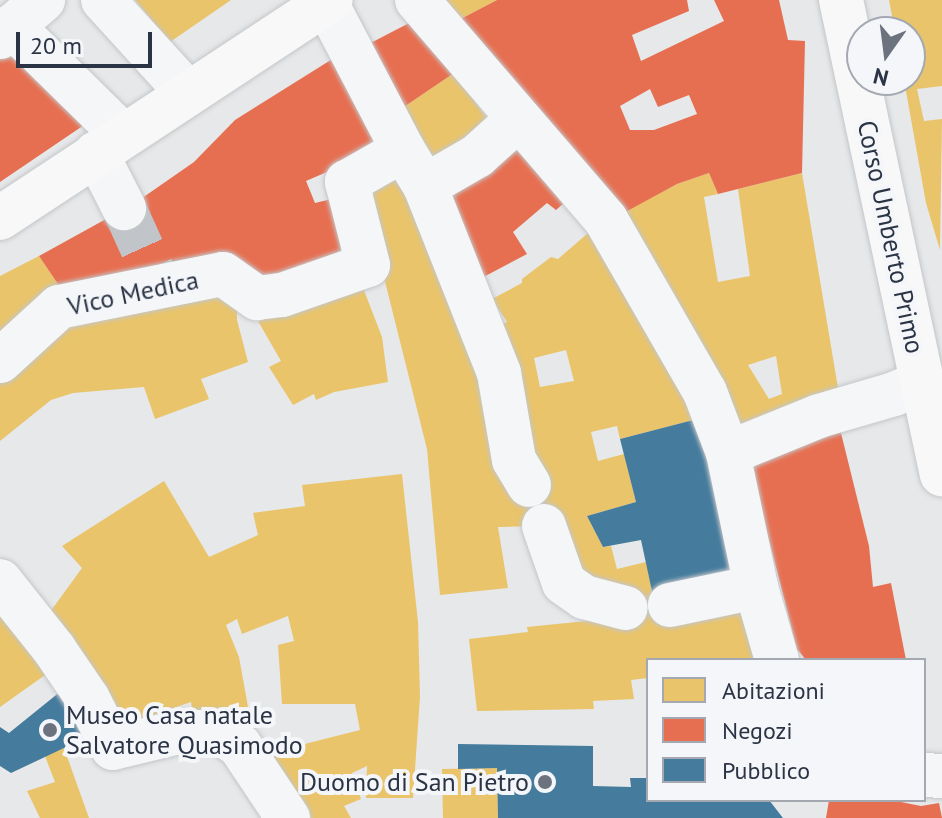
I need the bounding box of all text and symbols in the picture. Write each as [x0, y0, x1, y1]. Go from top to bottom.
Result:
scale bar [20, 16, 156, 66]
north arrow [846, 16, 926, 96]
text: 20 m [30, 30, 82, 61]
text: N [870, 62, 891, 93]
street label: Corso Umberto Primo [851, 118, 931, 356]
street label: Vico Medica [65, 264, 201, 322]
legend [646, 658, 926, 802]
text: Abitazioni [722, 675, 825, 706]
place label: Museo Casa natale Salvatore Quasimodo [66, 699, 303, 760]
text: Negozi [722, 715, 793, 746]
marker: Museo Casa natale Salvatore Quasimodo [41, 721, 59, 739]
text: Pubblico [722, 755, 810, 786]
place label: Duomo di San Pietro [300, 766, 529, 798]
marker: Duomo di San Pietro [536, 773, 554, 791]

